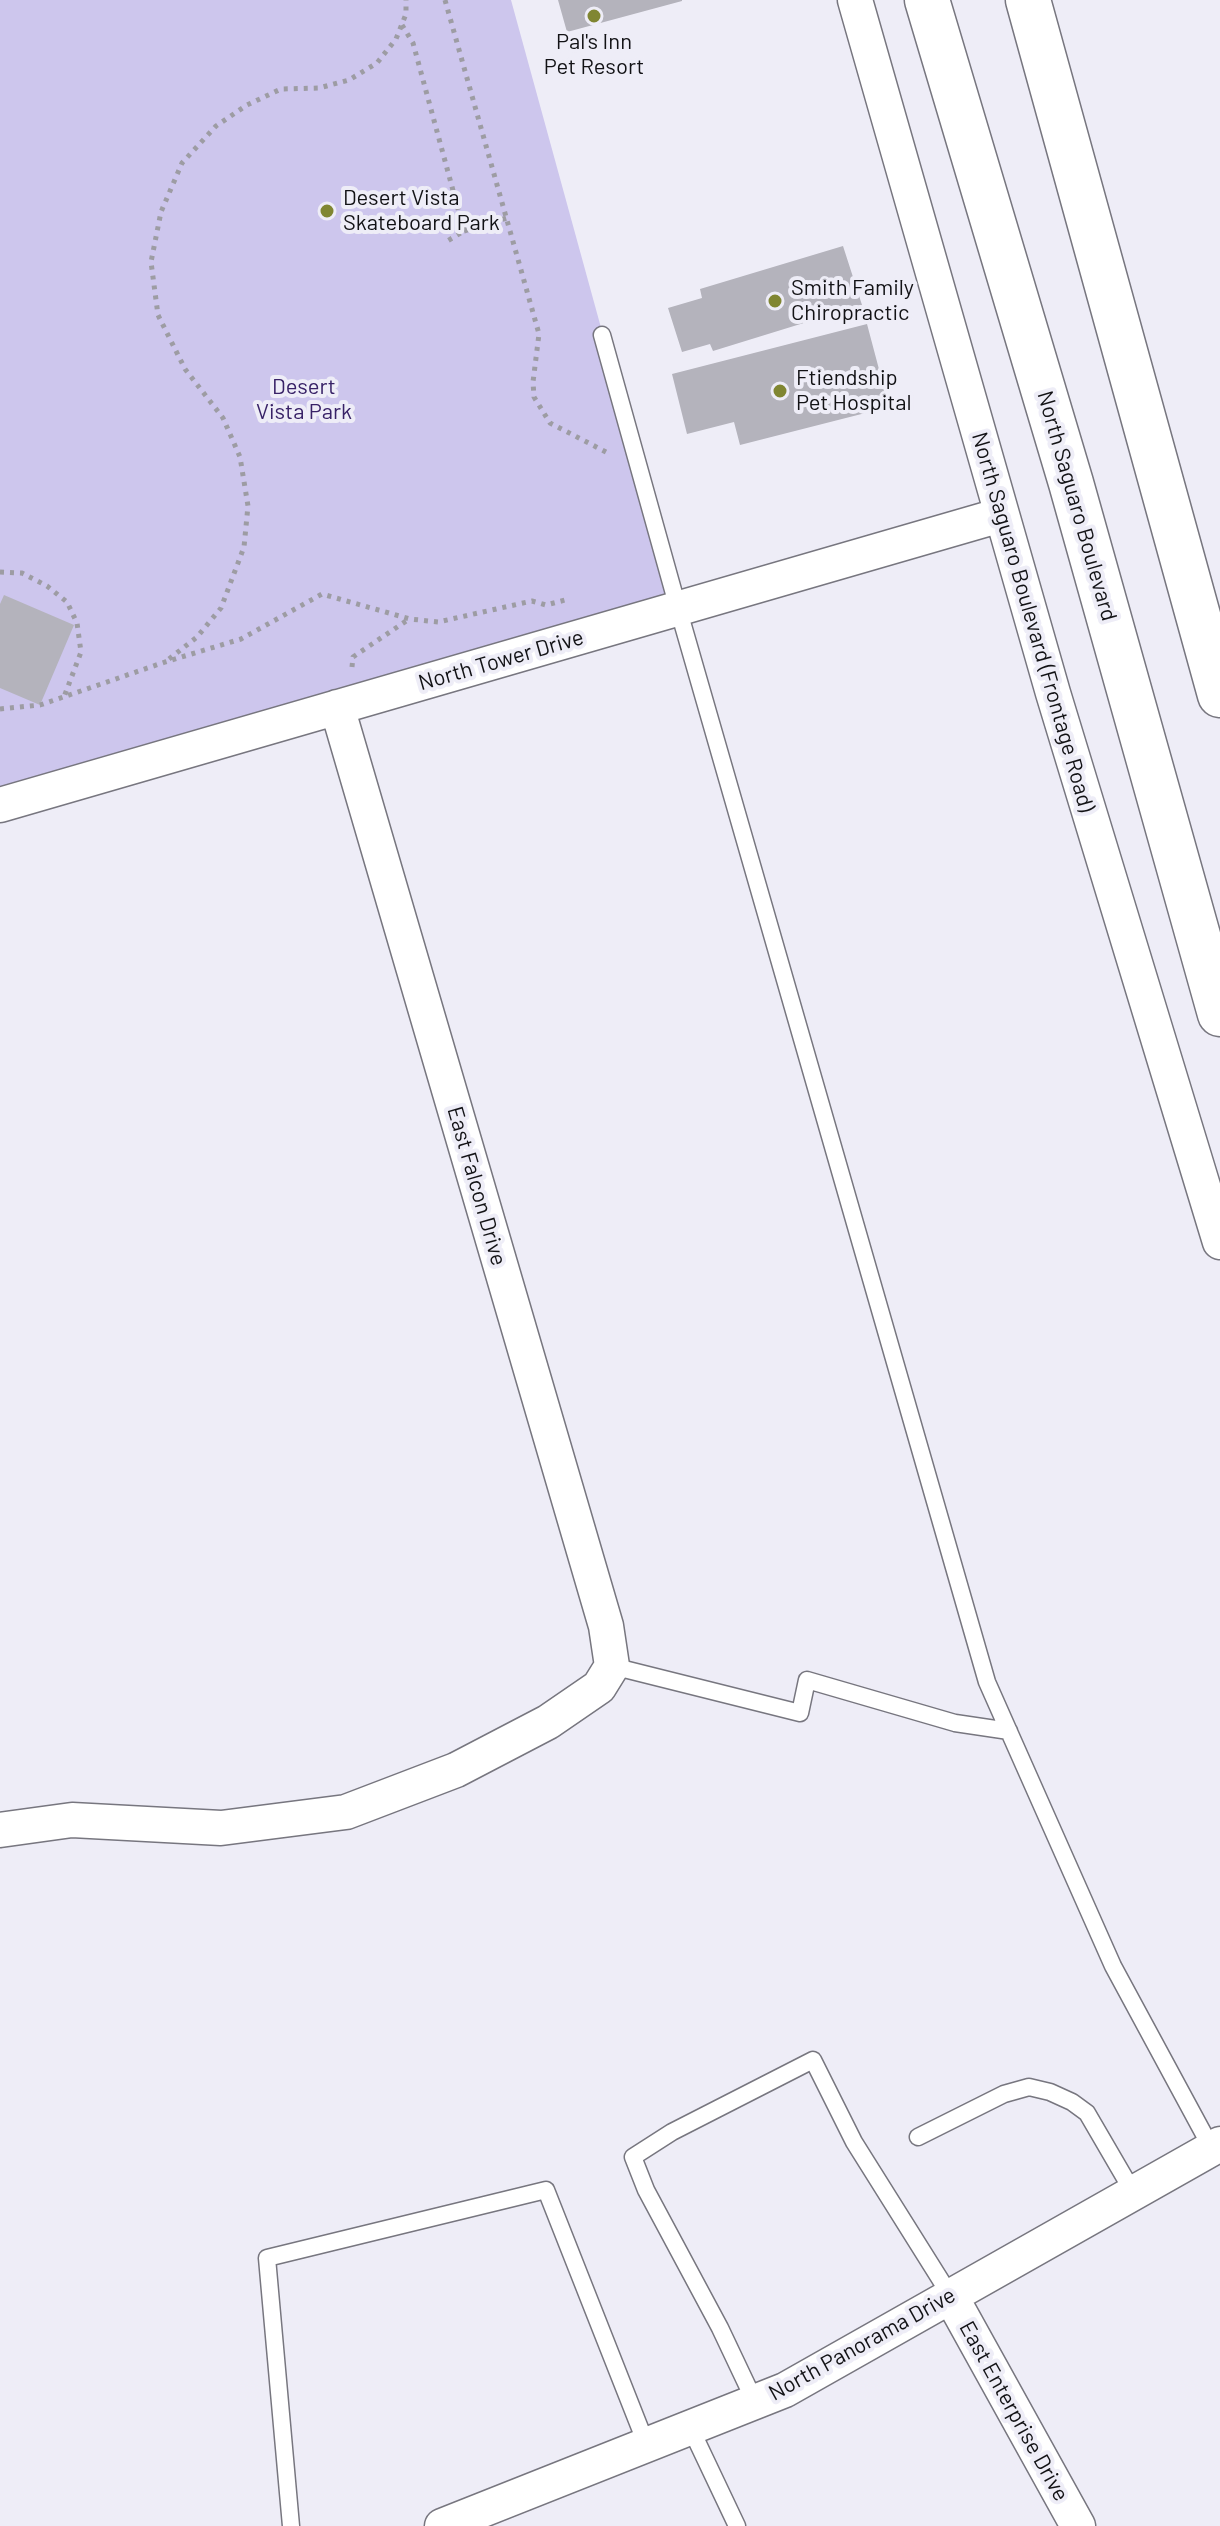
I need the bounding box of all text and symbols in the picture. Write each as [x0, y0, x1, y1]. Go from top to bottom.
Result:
marker: Pal's Inn Pet Resort [585, 7, 603, 25]
place label: Pal's Inn Pet Resort [544, 29, 644, 80]
place label: Desert Vista Skateboard Park [343, 185, 500, 236]
marker: Desert Vista Skateboard Park [318, 202, 336, 220]
place label: Smith Family Chiropractic [791, 275, 914, 326]
marker: Smith Family Chiropractic [766, 292, 784, 310]
place label: Ftiendship Pet Hospital [796, 365, 912, 416]
park label: Desert Vista Park [256, 374, 352, 426]
marker: Ftiendship Pet Hospital [771, 382, 789, 400]
street label: North Saguaro Boulevard [1032, 388, 1122, 624]
street label: North Saguaro Boulevard (Frontage Road) [966, 429, 1100, 815]
street label: North Tower Drive [415, 624, 587, 696]
street label: East Falcon Drive [442, 1103, 512, 1269]
street label: North Panorama Drive [764, 2282, 960, 2406]
street label: East Enterprise Drive [954, 2316, 1074, 2506]

